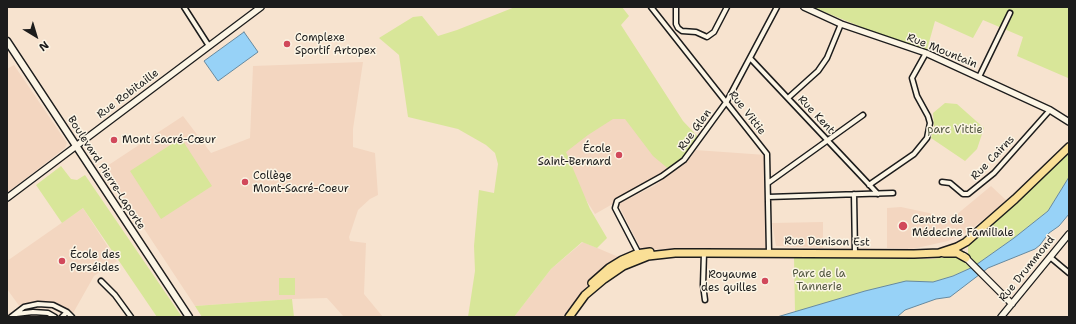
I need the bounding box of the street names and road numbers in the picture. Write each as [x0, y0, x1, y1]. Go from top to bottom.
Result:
street label: Rue Mountain [905, 31, 979, 71]
street label: Rue Robitaille [95, 66, 161, 122]
street label: Rue Vittie [726, 88, 768, 138]
street label: Rue Kent [795, 93, 837, 137]
street label: Rue Glen [676, 107, 714, 153]
street label: Boulevard Pierre-Laporte [64, 114, 148, 232]
street label: Rue Cairns [969, 133, 1017, 183]
street label: Rue Drummond [996, 233, 1058, 305]
street label: Rue Denison Est [784, 235, 870, 249]

